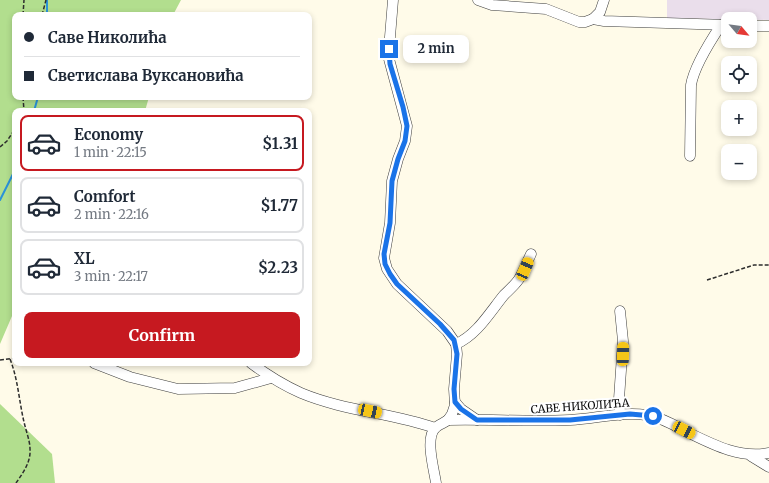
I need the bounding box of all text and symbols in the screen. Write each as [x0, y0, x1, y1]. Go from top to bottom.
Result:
north arrow [721, 12, 757, 48]
map controls [721, 12, 757, 180]
text: Саве Николића [48, 28, 167, 47]
callout: 2 min [403, 35, 469, 63]
route end [380, 40, 398, 58]
text: 2 min [417, 40, 455, 57]
button: locate [721, 56, 757, 92]
text: Светислава Вуксановића [48, 66, 244, 85]
button: + [721, 100, 757, 136]
icon: car [26, 125, 62, 161]
text: Economy [74, 125, 143, 144]
text: $1.31 [262, 134, 298, 153]
text: 1 min · 22:15 [74, 144, 147, 161]
button: − [721, 144, 757, 180]
icon: car [26, 187, 62, 223]
text: Comfort [74, 187, 135, 206]
text: $1.77 [261, 196, 298, 215]
text: 2 min · 22:16 [74, 206, 149, 223]
icon: car [26, 249, 62, 285]
text: XL [74, 249, 95, 268]
car [515, 256, 535, 282]
text: $2.23 [258, 258, 298, 277]
text: 3 min · 22:17 [74, 268, 148, 285]
button: Confirm [24, 312, 300, 358]
car [617, 342, 629, 366]
street label: САВЕ НИКОЛИЋА [530, 396, 630, 416]
car [357, 403, 383, 419]
route start [644, 407, 662, 425]
car [671, 419, 697, 441]

